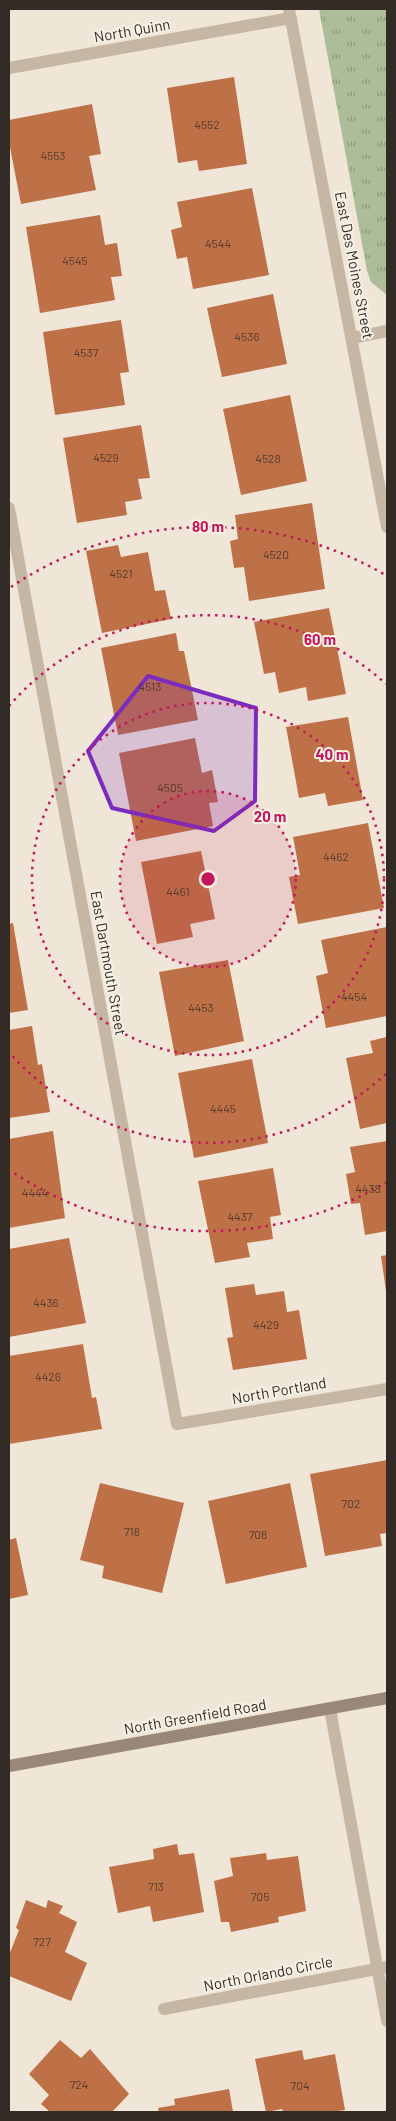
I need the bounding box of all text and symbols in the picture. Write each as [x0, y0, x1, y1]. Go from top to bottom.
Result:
street label: North Quinn [92, 14, 172, 46]
house number: 4552 [194, 117, 220, 131]
house number: 4553 [40, 148, 66, 162]
street label: East Des Moines Street [332, 190, 378, 340]
house number: 4544 [205, 236, 231, 250]
house number: 4545 [62, 253, 88, 267]
house number: 4536 [234, 329, 260, 343]
house number: 4537 [74, 345, 99, 359]
house number: 4529 [93, 450, 119, 464]
house number: 4528 [255, 451, 281, 465]
text: 80 m [192, 517, 224, 535]
house number: 4520 [263, 547, 289, 561]
house number: 4521 [109, 566, 133, 580]
text: 60 m [304, 630, 336, 648]
house number: 4513 [139, 679, 161, 693]
text: 40 m [315, 745, 349, 763]
house number: 4505 [157, 780, 183, 794]
text: 20 m [254, 807, 286, 825]
house number: 4462 [323, 849, 349, 863]
centre of rings [199, 870, 217, 888]
house number: 4461 [166, 884, 190, 898]
street label: East Dartmouth Street [87, 889, 131, 1037]
house number: 4454 [341, 989, 367, 1003]
house number: 4453 [188, 1000, 214, 1014]
house number: 4445 [210, 1101, 236, 1115]
house number: 4438 [355, 1181, 381, 1195]
house number: 4444 [22, 1185, 48, 1199]
house number: 4437 [227, 1209, 253, 1223]
house number: 4436 [33, 1295, 59, 1309]
house number: 4429 [253, 1317, 279, 1331]
house number: 4426 [35, 1369, 61, 1383]
street label: North Portland [230, 1373, 328, 1407]
house number: 702 [342, 1496, 360, 1510]
house number: 718 [124, 1524, 140, 1538]
house number: 708 [249, 1527, 267, 1541]
street label: North Greenfield Road [122, 1695, 268, 1737]
house number: 713 [148, 1879, 164, 1893]
house number: 705 [251, 1889, 269, 1903]
house number: 727 [33, 1934, 51, 1948]
street label: North Orlando Circle [202, 1952, 334, 1994]
house number: 724 [70, 2077, 88, 2091]
house number: 704 [290, 2078, 310, 2092]

